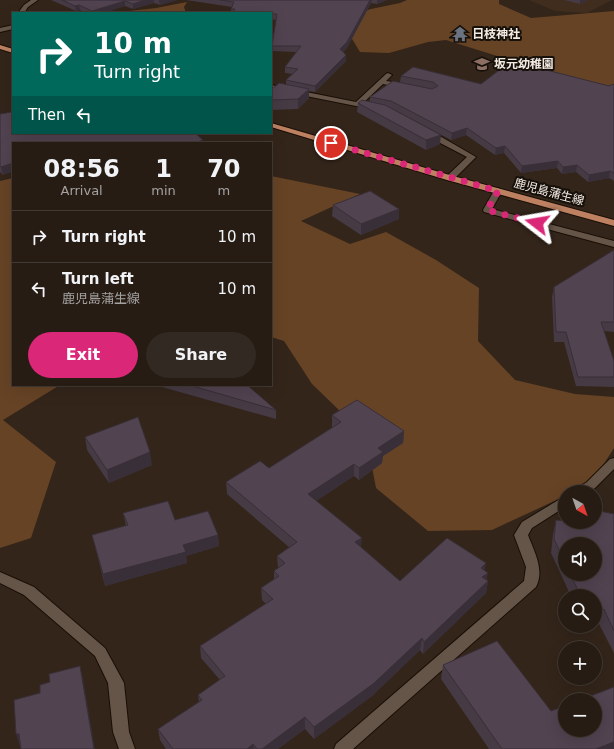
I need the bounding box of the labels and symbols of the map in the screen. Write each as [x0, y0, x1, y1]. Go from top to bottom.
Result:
temple icon: 日枝神社 [451, 25, 469, 43]
place label: 日枝神社 [472, 27, 520, 41]
school or university icon: 坂元幼稚園 [473, 55, 491, 73]
place label: 坂元幼稚園 [494, 57, 554, 71]
pin [314, 126, 348, 160]
street label: 鹿児島蒲生線 [512, 176, 586, 208]
position arrow [516, 202, 558, 244]
north arrow [558, 485, 602, 529]

